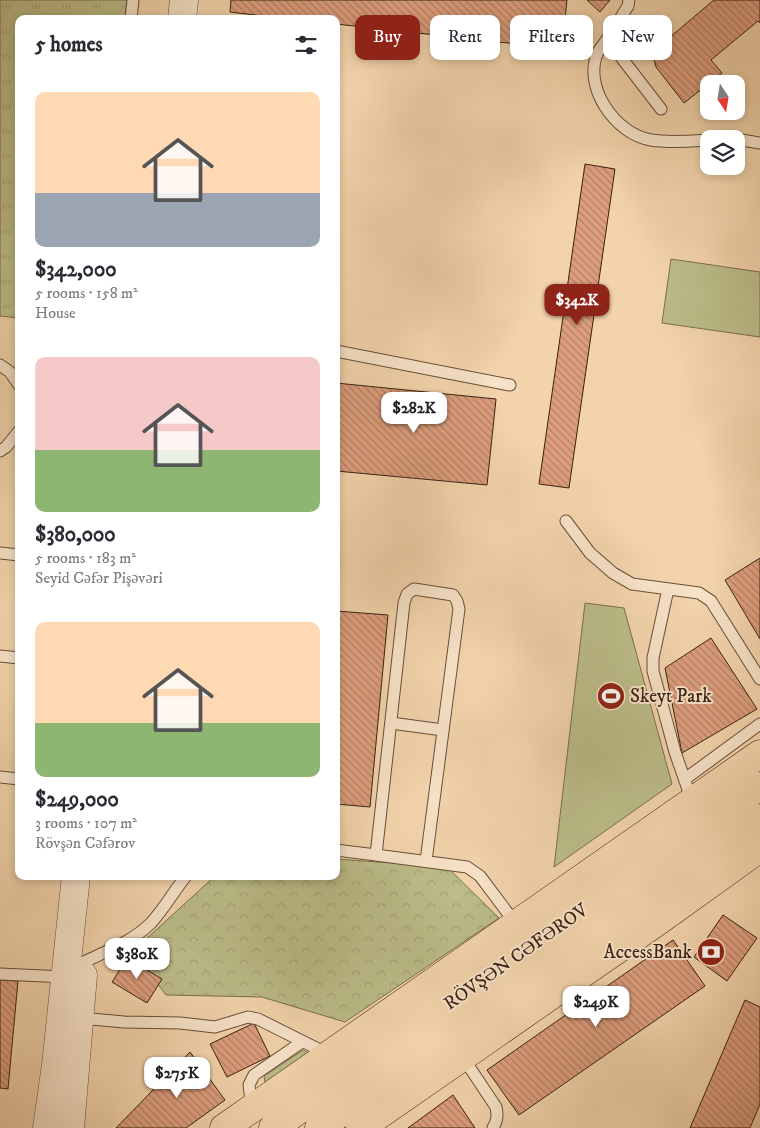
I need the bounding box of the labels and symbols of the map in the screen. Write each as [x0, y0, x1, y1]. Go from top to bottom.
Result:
north arrow [700, 75, 745, 120]
pin: $342K [542, 284, 612, 326]
pin: $282K [379, 392, 449, 434]
sports icon: Skeyt Park [596, 681, 626, 711]
place label: Skeyt Park [630, 685, 712, 708]
street label: RÖVŞƏN CƏFƏROV [439, 897, 593, 1015]
bank icon: AccessBank [696, 937, 726, 967]
pin: $380K [102, 938, 172, 980]
place label: AccessBank [604, 941, 693, 964]
pin: $249K [561, 986, 631, 1028]
pin: $275K [142, 1056, 212, 1099]

